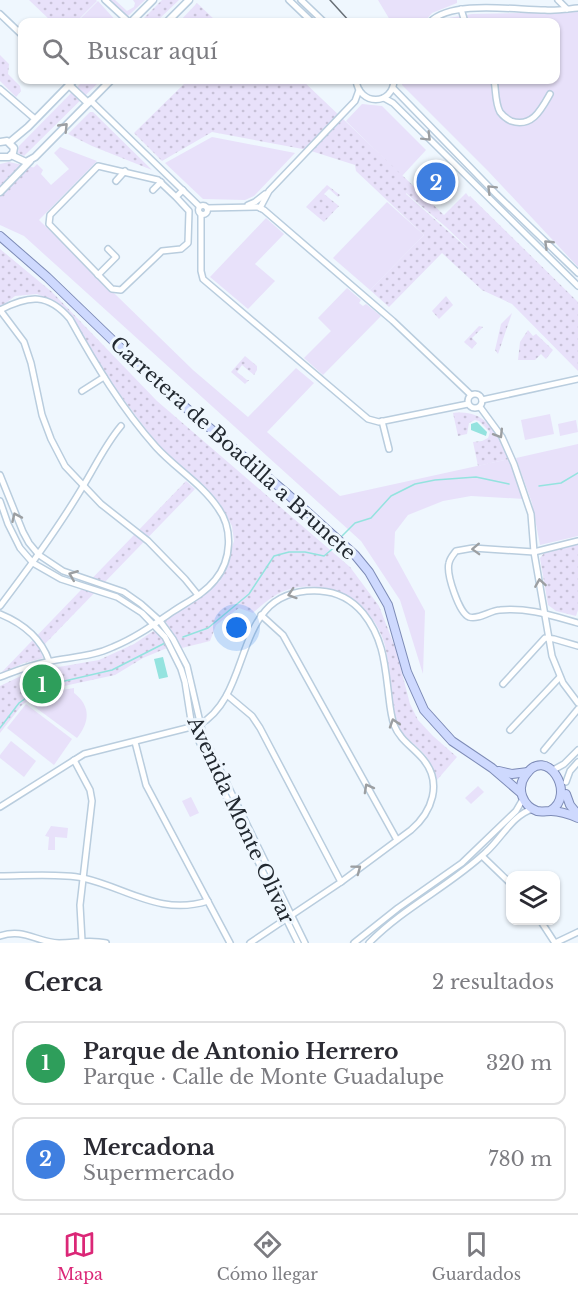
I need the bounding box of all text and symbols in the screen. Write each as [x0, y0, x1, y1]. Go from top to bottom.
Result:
search box [18, 18, 560, 84]
icon: search [39, 35, 72, 68]
text: Buscar aquí [87, 38, 218, 65]
one-way arrow [57, 123, 68, 134]
one-way arrow [420, 129, 431, 140]
pin: 2 [416, 160, 456, 204]
one-way arrow [487, 185, 498, 196]
one-way arrow [545, 241, 556, 252]
street label: Carretera de Boadilla a Brunete [105, 331, 361, 565]
one-way arrow [492, 428, 504, 438]
one-way arrow [11, 513, 23, 524]
one-way arrow [472, 543, 481, 555]
one-way arrow [68, 569, 78, 582]
one-way arrow [534, 579, 546, 588]
one-way arrow [287, 587, 298, 599]
your location [222, 613, 251, 642]
pin: 1 [22, 662, 62, 706]
street label: Avenida Monte Olivar [182, 712, 300, 928]
one-way arrow [389, 718, 402, 729]
one-way arrow [364, 784, 375, 795]
one-way arrow [351, 865, 362, 876]
map controls [506, 871, 560, 925]
button: layers [506, 871, 560, 925]
text: Cerca [24, 966, 103, 998]
text: 2 resultados [432, 970, 554, 994]
text: Parque de Antonio Herrero [83, 1038, 399, 1065]
text: 1 [41, 1051, 50, 1075]
text: 320 m [486, 1051, 552, 1075]
text: Parque · Calle de Monte Guadalupe [83, 1065, 444, 1089]
text: Mercadona [83, 1134, 215, 1161]
text: 2 [39, 1147, 52, 1171]
text: 780 m [488, 1147, 552, 1171]
text: Supermercado [83, 1161, 235, 1185]
tab: Mapa [57, 1228, 103, 1284]
tab: Cómo llegar [217, 1228, 318, 1284]
tab: Guardados [432, 1228, 521, 1284]

